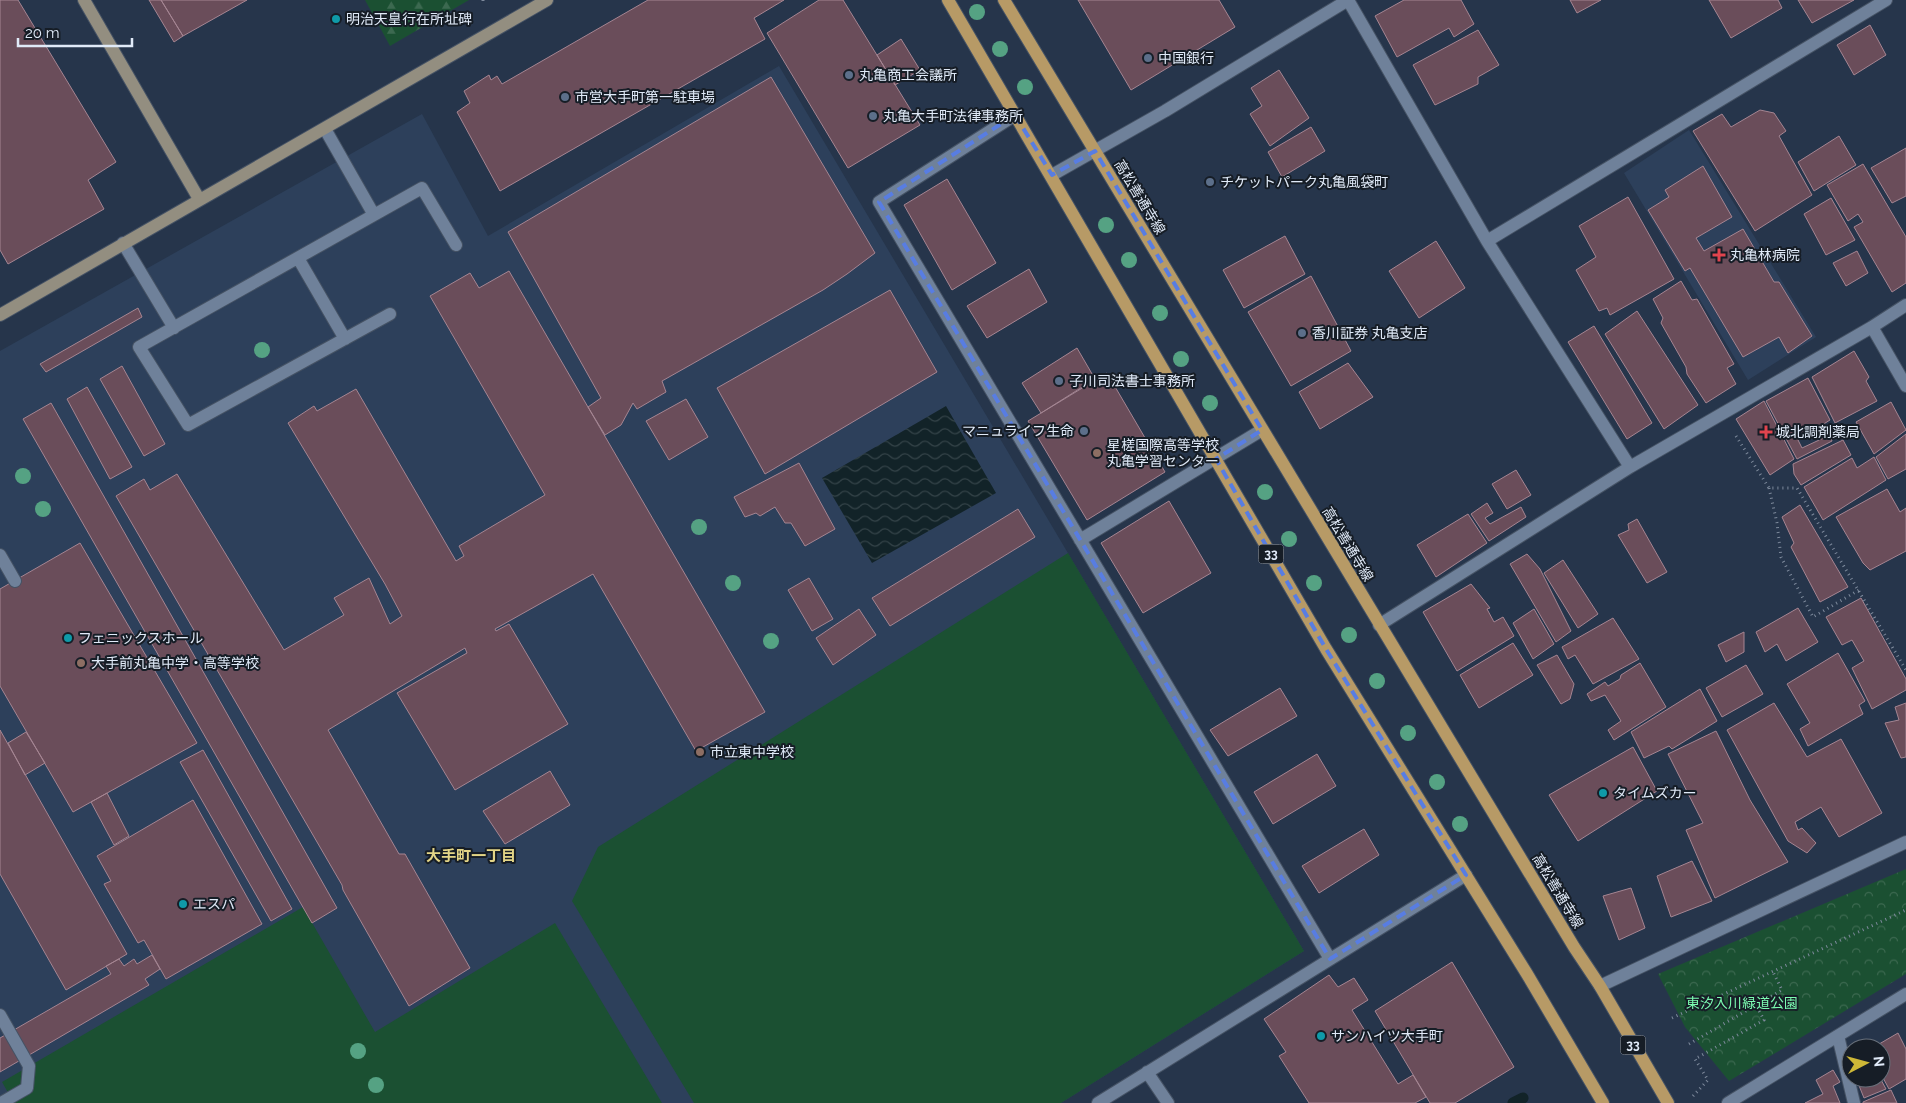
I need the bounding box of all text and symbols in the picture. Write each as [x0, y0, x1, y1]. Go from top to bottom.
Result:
place label: 明治天皇行在所址碑 [346, 11, 472, 27]
marker: 明治天皇行在所址碑 [330, 13, 342, 25]
scale bar [18, 15, 131, 47]
text: 20 m [25, 24, 60, 42]
place label: 中国銀行 [1158, 50, 1214, 66]
marker: 中国銀行 [1142, 52, 1154, 64]
place label: 丸亀商工会議所 [859, 67, 957, 83]
marker: 丸亀商工会議所 [843, 69, 855, 81]
place label: 市営大手町第一駐車場 [575, 89, 715, 105]
marker: 市営大手町第一駐車場 [559, 91, 571, 103]
place label: 丸亀大手町法律事務所 [883, 108, 1023, 124]
marker: 丸亀大手町法律事務所 [867, 110, 879, 122]
street label: 高松善通寺線 [1112, 157, 1168, 237]
place label: チケットパーク丸亀風袋町 [1220, 174, 1388, 190]
marker: チケットパーク丸亀風袋町 [1204, 176, 1216, 188]
place label: 丸亀林病院 [1730, 247, 1800, 263]
marker: 丸亀林病院 [1712, 248, 1726, 262]
place label: 香川証券 丸亀支店 [1312, 325, 1428, 341]
marker: 香川証券 丸亀支店 [1296, 327, 1308, 339]
place label: 子川司法書士事務所 [1069, 373, 1195, 389]
marker: 子川司法書士事務所 [1053, 375, 1065, 387]
place label: マニュライフ生命 [962, 423, 1074, 439]
place label: 城北調剤薬局 [1776, 424, 1860, 440]
marker: マニュライフ生命 [1078, 425, 1090, 437]
marker: 城北調剤薬局 [1760, 426, 1772, 438]
place label: 星槎国際高等学校 丸亀学習センター [1107, 437, 1219, 469]
marker: 星槎国際高等学校 丸亀学習センター [1091, 447, 1103, 459]
street label: 高松善通寺線 [1320, 504, 1376, 584]
road number: 33 [1258, 544, 1284, 564]
place label: フェニックスホール [78, 630, 204, 646]
marker: フェニックスホール [62, 632, 74, 644]
place label: 大手前丸亀中学・高等学校 [91, 655, 259, 671]
marker: 大手前丸亀中学・高等学校 [75, 657, 87, 669]
place label: 市立東中学校 [710, 744, 794, 760]
marker: 市立東中学校 [694, 746, 706, 758]
place label: タイムズカー [1613, 785, 1697, 801]
marker: タイムズカー [1597, 787, 1609, 799]
district label: 大手町一丁目 [426, 847, 516, 865]
street label: 高松善通寺線 [1530, 851, 1586, 931]
place label: エスパ [193, 896, 235, 912]
marker: エスパ [177, 898, 189, 910]
park label: 東汐入川緑道公園 [1686, 995, 1798, 1011]
place label: サンハイツ大手町 [1331, 1028, 1443, 1044]
marker: サンハイツ大手町 [1315, 1030, 1327, 1042]
road number: 33 [1620, 1036, 1646, 1054]
north arrow [1841, 1038, 1891, 1088]
text: N [1870, 1055, 1887, 1068]

